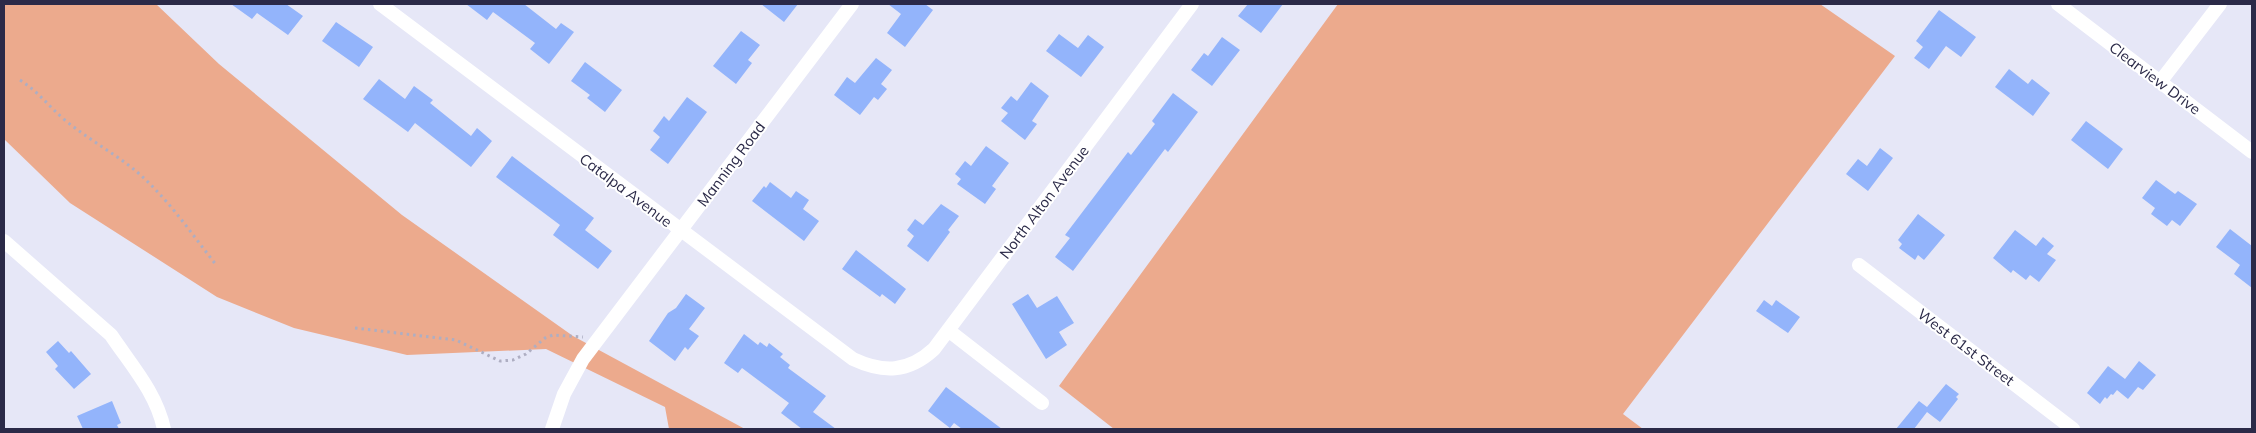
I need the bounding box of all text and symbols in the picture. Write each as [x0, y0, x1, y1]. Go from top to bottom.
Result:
street label: Clearview Drive [2105, 37, 2205, 119]
street label: Manning Road [693, 118, 769, 210]
street label: North Alton Avenue [995, 142, 1093, 262]
street label: Catalpa Avenue [576, 149, 676, 231]
street label: West 61st Street [1914, 304, 2018, 390]

